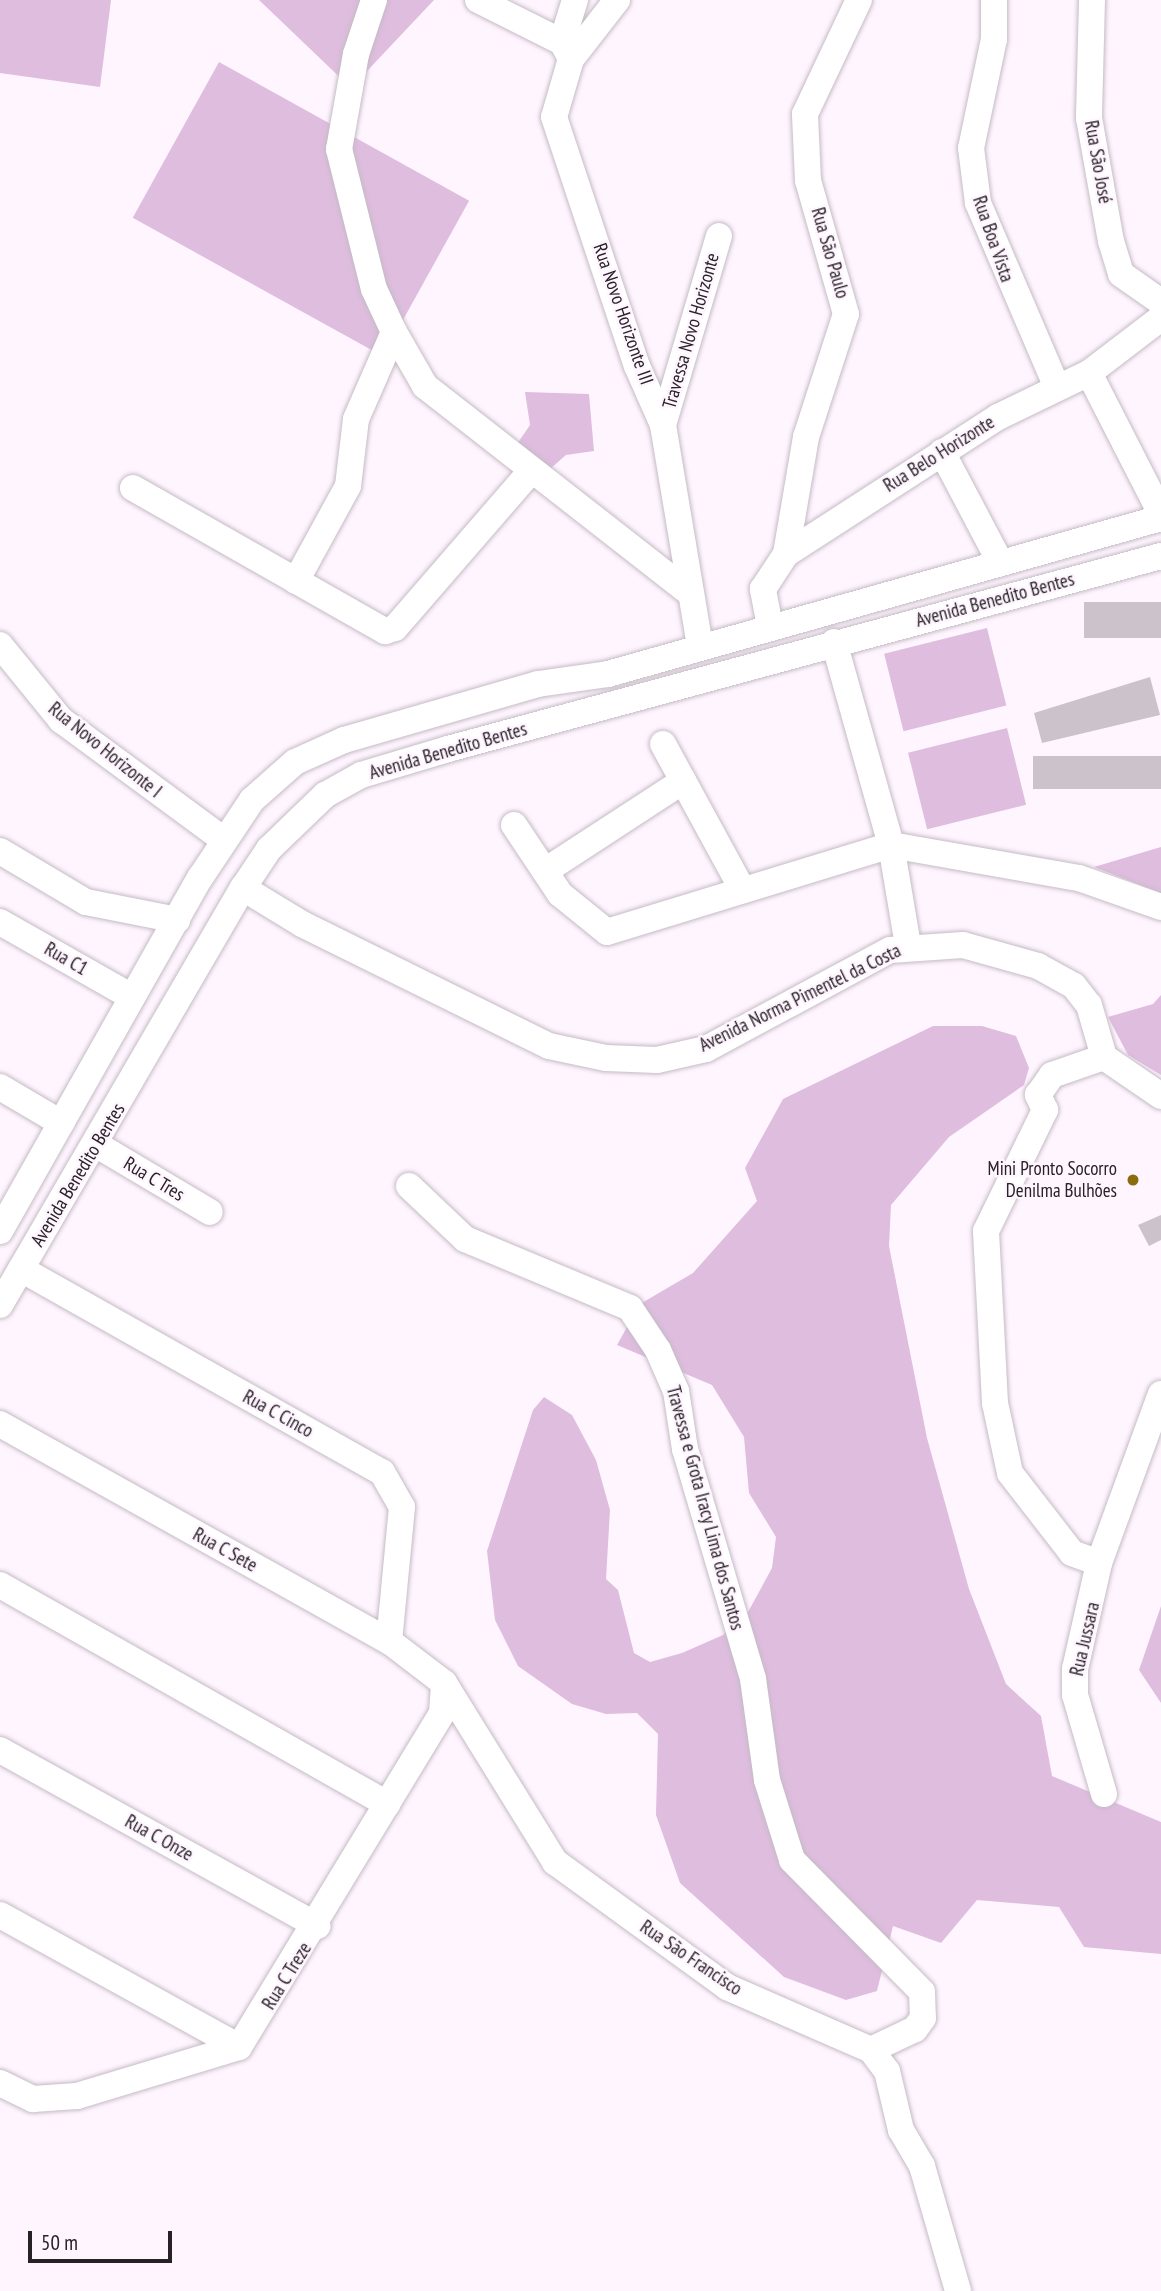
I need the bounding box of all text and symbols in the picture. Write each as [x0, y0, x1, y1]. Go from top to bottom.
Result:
street label: Rua São José [1079, 119, 1117, 205]
street label: Rua Boa Vista [968, 193, 1018, 285]
street label: Rua São Paulo [806, 205, 854, 301]
street label: Rua Novo Horizonte III [588, 240, 658, 388]
street label: Travessa Novo Horizonte [658, 250, 724, 412]
street label: Rua Belo Horizonte [879, 411, 999, 497]
street label: Avenida Benedito Bentes [913, 568, 1077, 632]
street label: Rua Novo Horizonte I [44, 697, 166, 803]
street label: Avenida Benedito Bentes [366, 718, 530, 784]
street label: Rua C1 [40, 938, 92, 980]
street label: Avenida Norma Pimentel da Costa [695, 939, 905, 1057]
street label: Avenida Benedito Bentes [26, 1099, 130, 1251]
street label: Rua C Tres [119, 1152, 189, 1206]
place label: Mini Pronto Socorro Denilma Bulhões [988, 1158, 1117, 1202]
marker: Mini Pronto Socorro Denilma Bulhões [1123, 1170, 1143, 1190]
street label: Travessa e Grota Iracy Lima dos Santos [661, 1383, 749, 1633]
street label: Rua C Cinco [239, 1385, 317, 1443]
street label: Rua C Sete [189, 1523, 261, 1577]
street label: Rua Jussara [1065, 1600, 1105, 1678]
street label: Rua C Onze [121, 1810, 197, 1866]
street label: Rua São Francisco [636, 1916, 746, 2000]
street label: Rua C Treze [257, 1938, 317, 2014]
scale bar [32, 2218, 175, 2262]
text: 50 m [41, 2229, 78, 2256]

